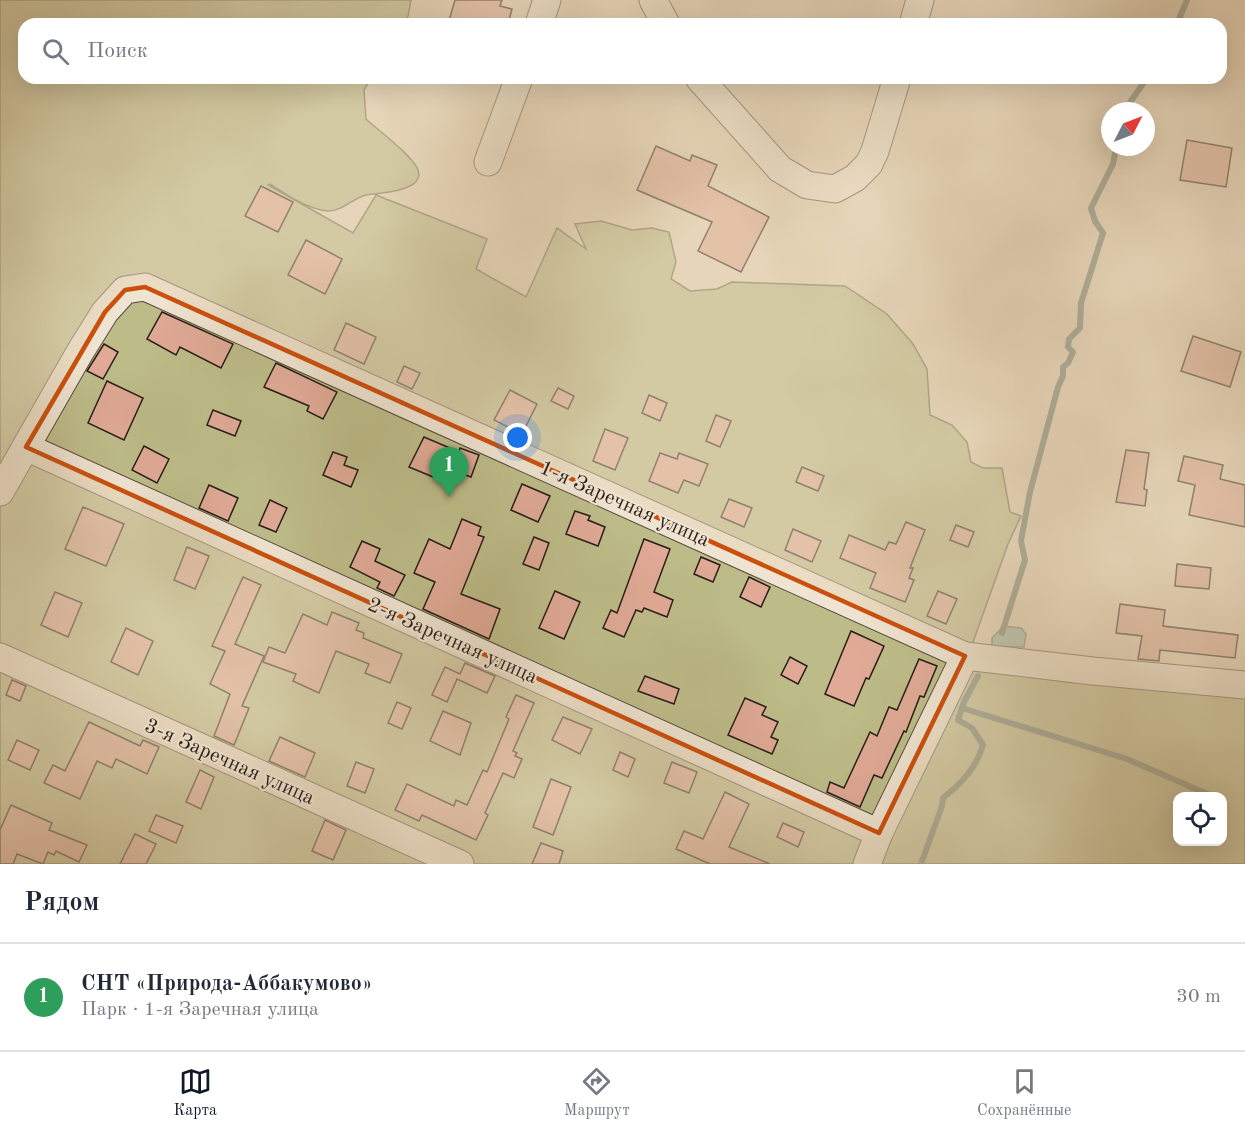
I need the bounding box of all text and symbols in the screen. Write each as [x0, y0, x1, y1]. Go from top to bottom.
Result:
search box [18, 18, 1227, 84]
icon: search [39, 35, 72, 68]
text: Поиск [87, 40, 148, 62]
north arrow [1101, 102, 1155, 156]
your location [503, 423, 532, 452]
pin: 1 [430, 448, 468, 497]
street label: 1-я Заречная улица [536, 457, 713, 551]
street label: 2-я Заречная улица [364, 594, 541, 688]
street label: 3-я Заречная улица [141, 715, 318, 809]
map controls [1173, 792, 1227, 846]
button: locate [1173, 792, 1227, 846]
text: Рядом [24, 890, 99, 916]
text: СНТ «Природа-Аббакумово» [81, 973, 372, 995]
text: 1 [38, 987, 49, 1007]
text: 30 m [1176, 987, 1221, 1007]
text: Парк · 1-я Заречная улица [81, 1000, 319, 1020]
tab: Карта [174, 1065, 217, 1121]
tab: Маршрут [564, 1065, 630, 1121]
tab: Сохранённые [977, 1065, 1071, 1121]

